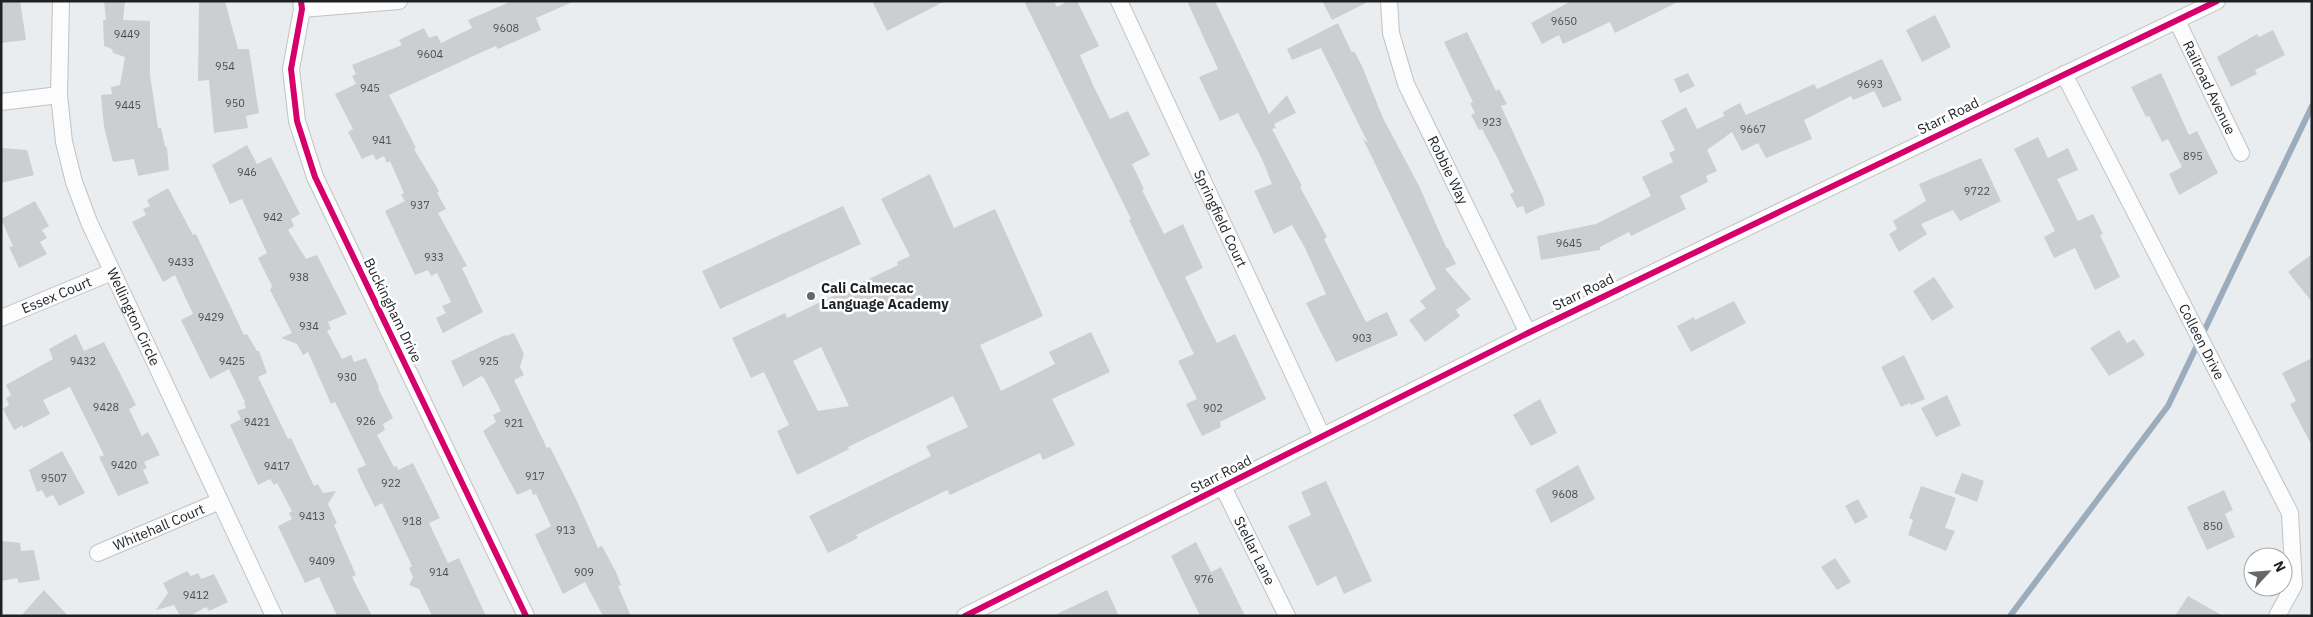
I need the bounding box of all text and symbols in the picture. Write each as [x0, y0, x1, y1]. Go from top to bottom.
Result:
house number: 9650 [1551, 14, 1577, 28]
house number: 9608 [493, 21, 519, 35]
house number: 9449 [114, 27, 140, 41]
street label: Railroad Avenue [2179, 38, 2240, 138]
house number: 9604 [417, 47, 444, 61]
house number: 954 [215, 59, 235, 73]
house number: 9693 [1857, 77, 1883, 91]
house number: 945 [360, 81, 380, 95]
street label: Starr Road [1914, 93, 1982, 139]
house number: 950 [225, 96, 245, 110]
house number: 9445 [115, 98, 141, 112]
house number: 923 [1482, 115, 1502, 129]
house number: 9667 [1740, 122, 1766, 136]
house number: 941 [372, 133, 392, 147]
street label: Robbie Way [1424, 133, 1473, 207]
house number: 895 [2183, 149, 2203, 163]
house number: 946 [237, 165, 257, 179]
street label: Springfield Court [1190, 167, 1251, 270]
house number: 9722 [1964, 184, 1990, 198]
house number: 937 [410, 198, 430, 212]
house number: 942 [263, 210, 283, 224]
house number: 9645 [1556, 236, 1582, 250]
house number: 933 [424, 250, 444, 264]
house number: 9433 [168, 255, 194, 269]
street label: Buckingham Drive [360, 255, 426, 365]
street label: Wellington Circle [103, 265, 164, 369]
street label: Starr Road [1549, 269, 1617, 315]
house number: 938 [289, 270, 309, 284]
street label: Essex Court [19, 272, 94, 318]
place label: Cali Calmecac Language Academy [821, 279, 949, 313]
marker: Cali Calmecac Language Academy [805, 290, 817, 302]
street label: Colleen Drive [2175, 300, 2229, 383]
house number: 9429 [198, 310, 224, 324]
house number: 934 [299, 319, 319, 333]
house number: 903 [1352, 331, 1372, 345]
house number: 9432 [70, 354, 96, 368]
house number: 9425 [219, 354, 245, 368]
house number: 925 [479, 354, 499, 368]
house number: 930 [337, 370, 357, 384]
house number: 9428 [93, 400, 119, 414]
house number: 902 [1203, 401, 1223, 415]
house number: 926 [356, 414, 376, 428]
house number: 9421 [244, 415, 271, 429]
house number: 921 [504, 416, 524, 430]
street label: Starr Road [1187, 451, 1255, 497]
house number: 9420 [111, 458, 137, 472]
house number: 9417 [264, 459, 290, 473]
house number: 917 [525, 469, 545, 483]
house number: 9507 [41, 471, 67, 485]
house number: 922 [381, 476, 401, 490]
house number: 9608 [1552, 487, 1578, 501]
street label: Whitehall Court [110, 500, 207, 555]
house number: 9413 [299, 509, 325, 523]
street label: Stellar Lane [1230, 513, 1279, 588]
house number: 918 [402, 514, 422, 528]
house number: 850 [2203, 519, 2223, 533]
house number: 913 [556, 523, 576, 537]
north arrow [2243, 547, 2293, 597]
house number: 9409 [309, 554, 335, 568]
text: N [2269, 558, 2290, 575]
house number: 914 [429, 565, 449, 579]
house number: 909 [574, 565, 594, 579]
house number: 976 [1194, 572, 1214, 586]
house number: 9412 [183, 588, 209, 602]

